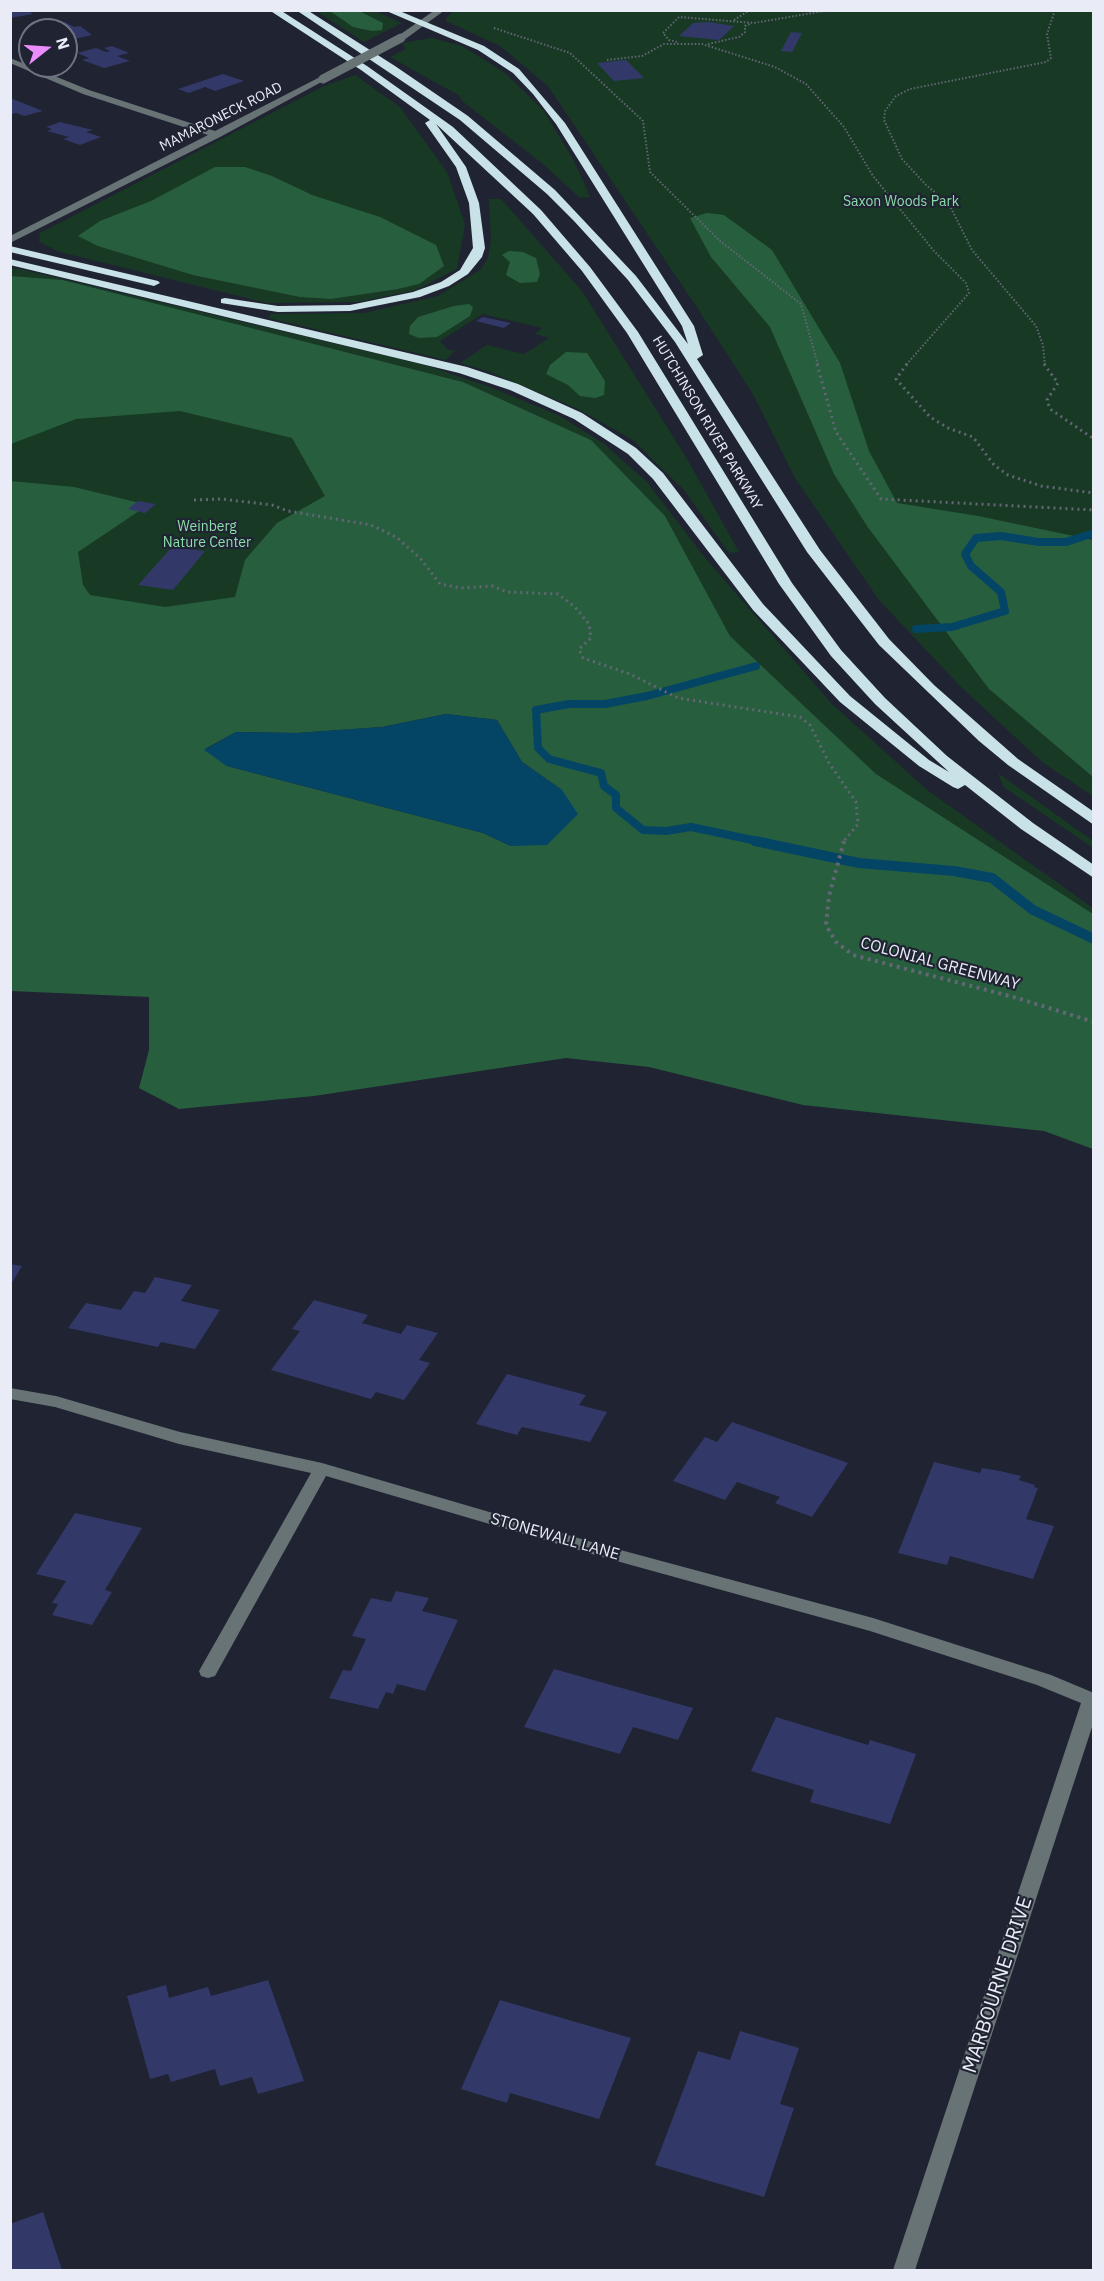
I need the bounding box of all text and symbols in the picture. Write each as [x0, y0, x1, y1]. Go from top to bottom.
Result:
north arrow [18, 18, 78, 78]
text: N [52, 35, 75, 52]
street label: MAMARONECK ROAD [157, 79, 285, 155]
park label: Saxon Woods Park [843, 194, 959, 210]
street label: HUTCHINSON RIVER PARKWAY [648, 333, 766, 513]
park label: Weinberg Nature Center [163, 519, 251, 552]
street label: COLONIAL GREENWAY [858, 933, 1022, 995]
street label: STONEWALL LANE [488, 1509, 622, 1565]
street label: MARBOURNE DRIVE [958, 1894, 1038, 2076]

